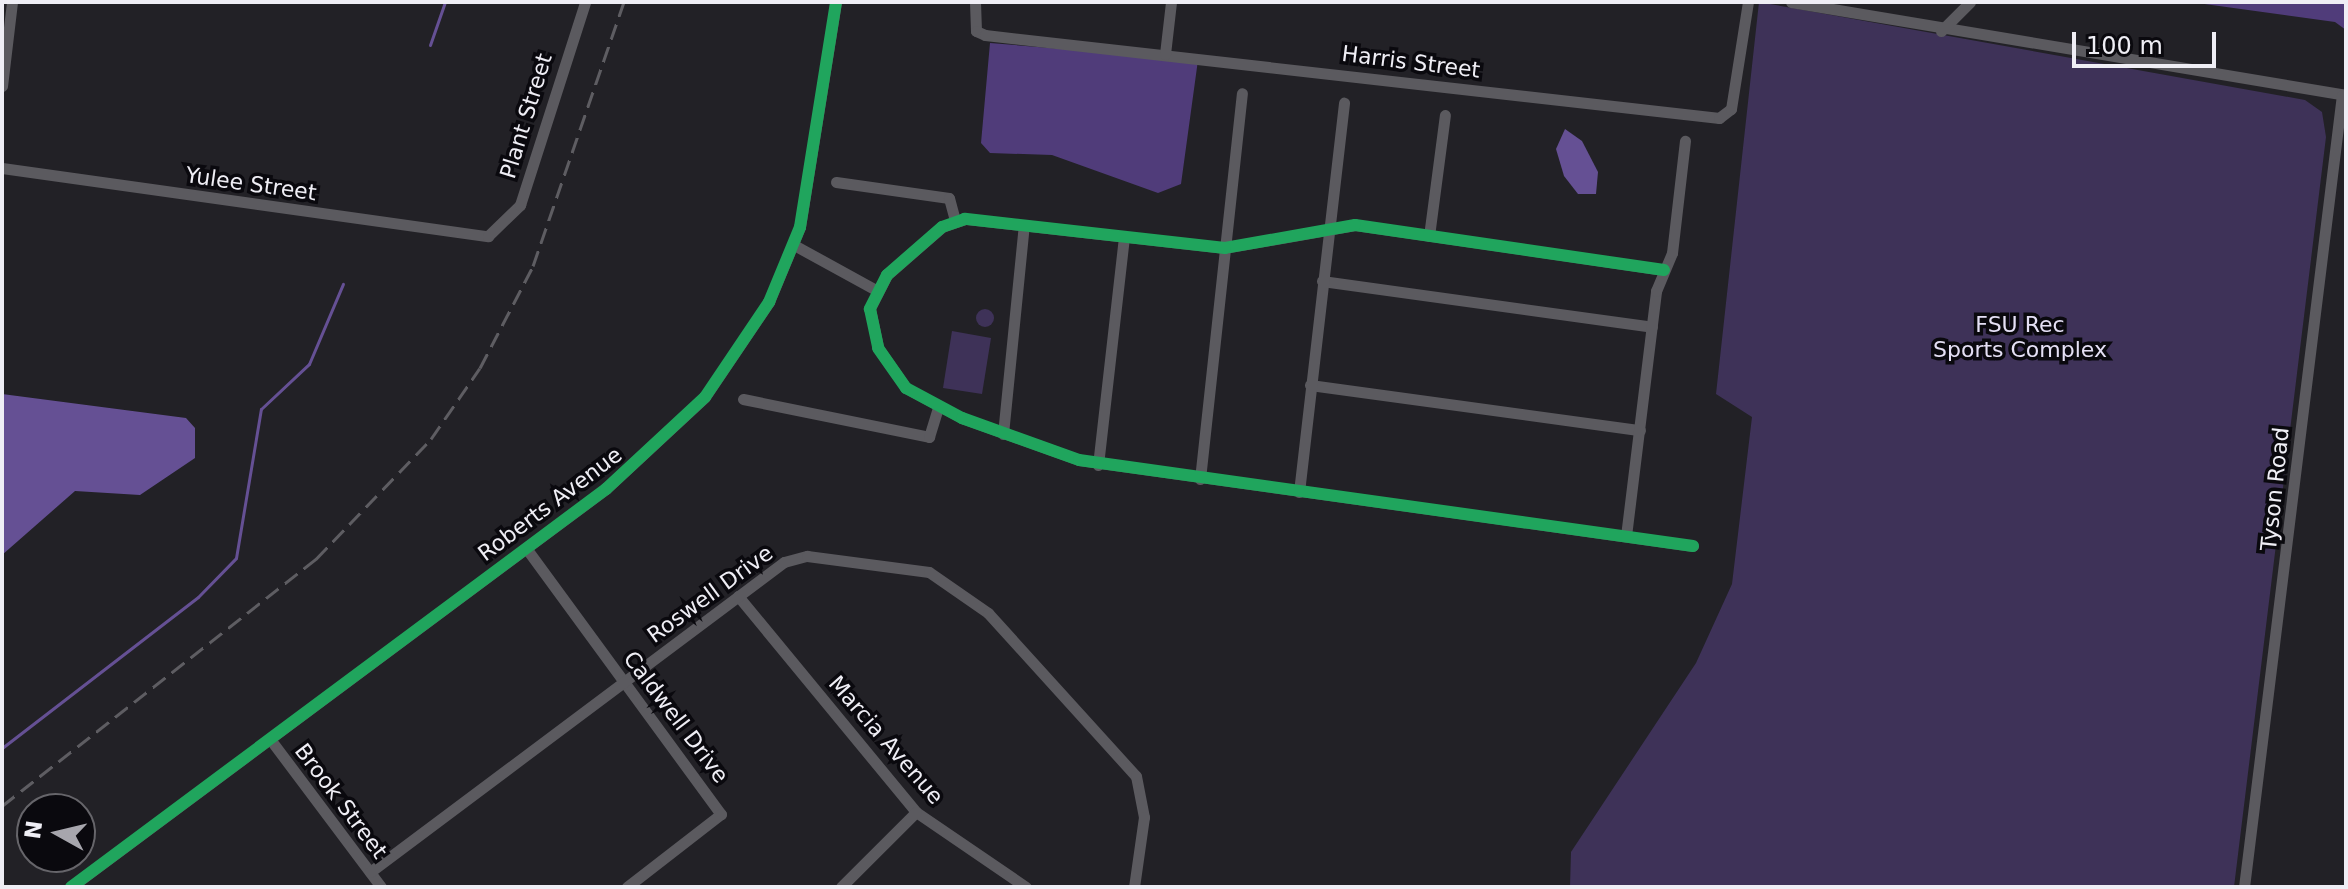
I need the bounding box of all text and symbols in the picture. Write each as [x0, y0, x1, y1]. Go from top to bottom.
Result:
scale bar [2076, 16, 2220, 66]
text: 100 m [2086, 32, 2163, 60]
street label: Harris Street [1340, 40, 1482, 84]
street label: Plant Street [494, 50, 558, 182]
street label: Yulee Street [184, 162, 318, 206]
park label: FSU Rec Sports Complex [1933, 311, 2107, 362]
street label: Tyson Road [2255, 426, 2295, 552]
street label: Roberts Avenue [473, 441, 627, 567]
street label: Roswell Drive [642, 540, 778, 648]
street label: Caldwell Drive [618, 646, 734, 788]
street label: Marcia Avenue [823, 670, 949, 810]
street label: Brook Street [289, 738, 393, 864]
north arrow [16, 793, 96, 873]
text: N [20, 819, 47, 841]

